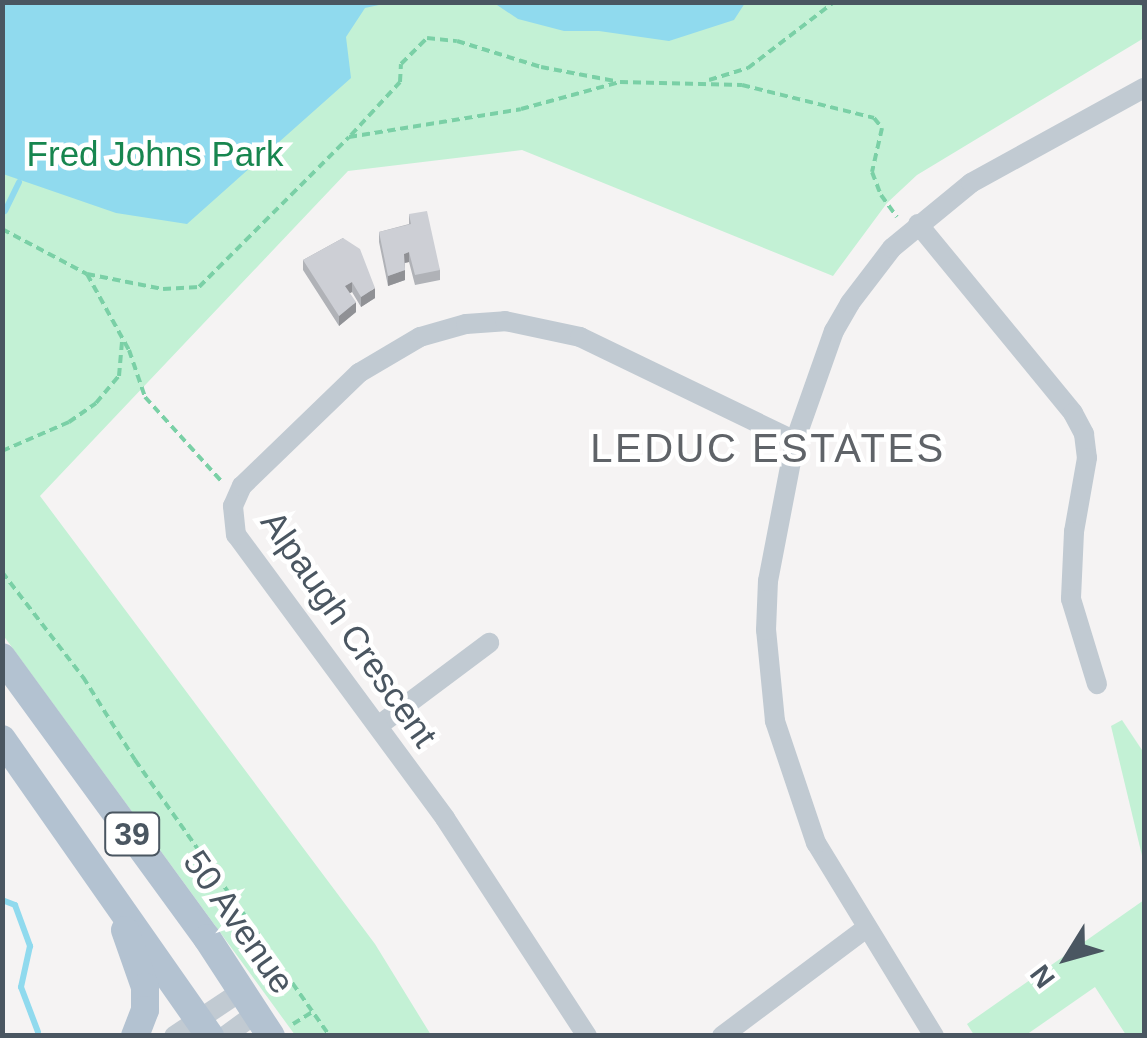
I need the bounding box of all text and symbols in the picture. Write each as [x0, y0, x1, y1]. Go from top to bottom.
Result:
park label: Fred Johns Park [27, 133, 283, 175]
district label: LEDUC ESTATES [590, 424, 946, 472]
street label: Alpaugh Crescent [252, 503, 446, 755]
road number: 39 [102, 807, 162, 861]
street label: 50 Avenue [174, 842, 304, 1002]
north arrow [1017, 908, 1117, 1008]
text: N [1024, 959, 1061, 994]

